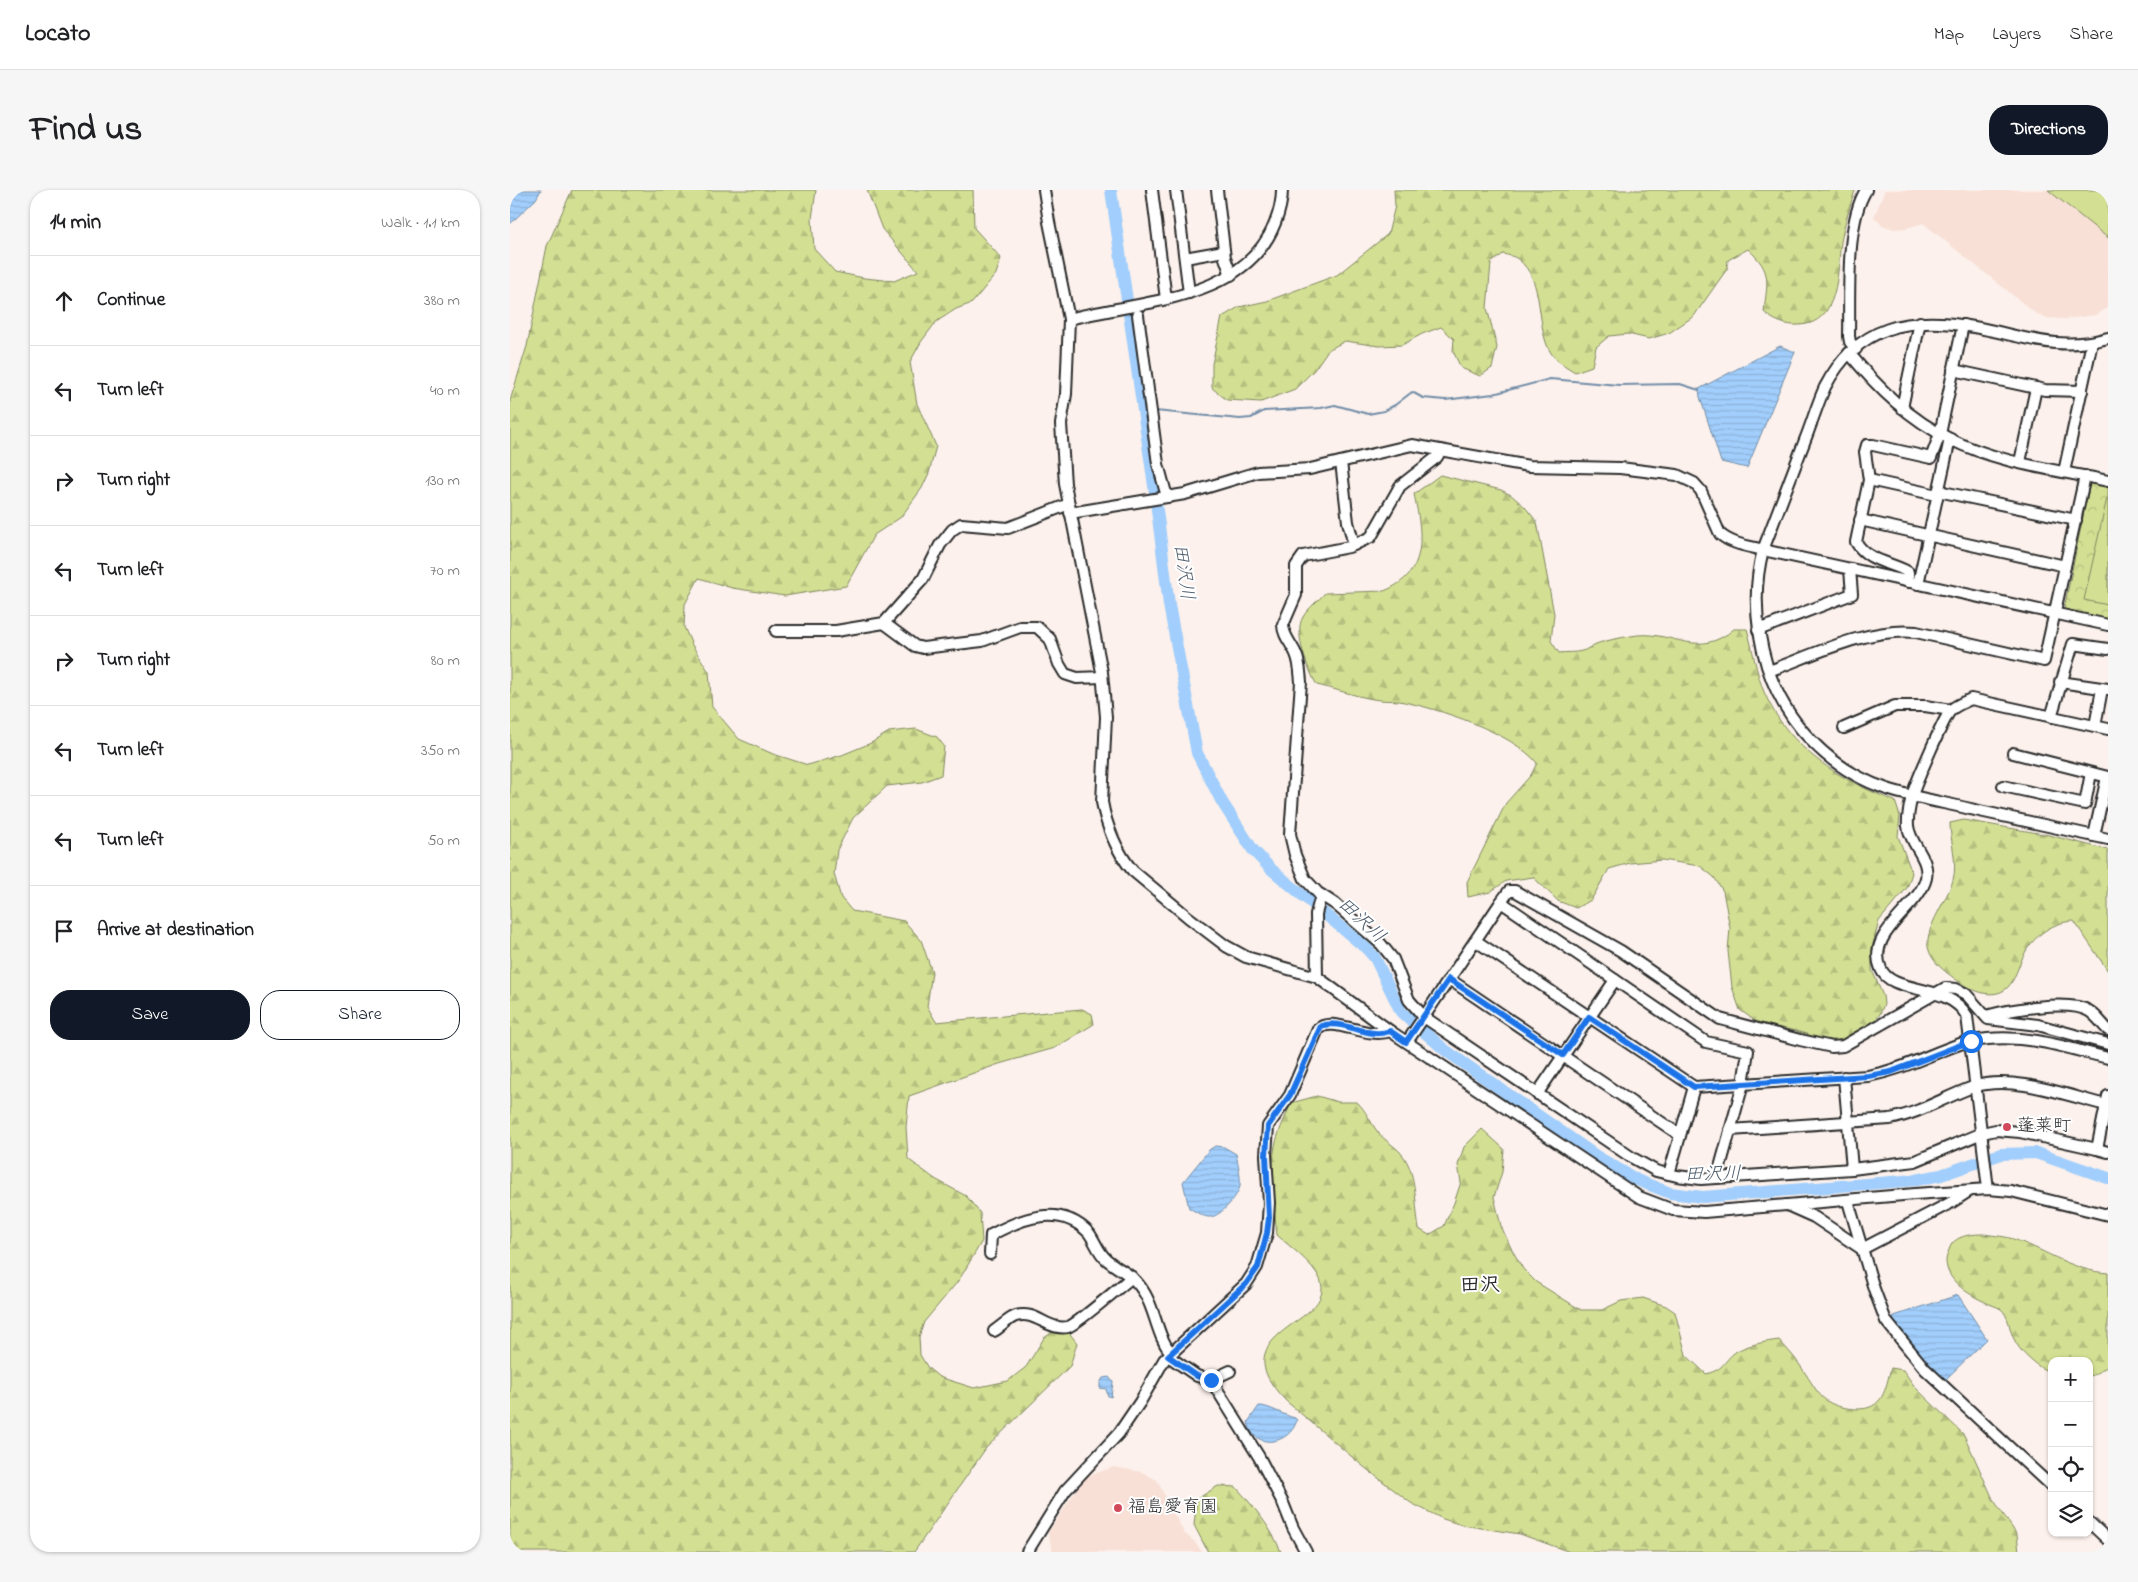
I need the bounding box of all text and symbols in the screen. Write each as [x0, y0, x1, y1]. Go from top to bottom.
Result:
text: Locato [25, 17, 91, 52]
text: Map [1934, 22, 1964, 48]
text: Layers [1992, 22, 2042, 48]
text: Share [2070, 22, 2113, 48]
text: Find us [30, 105, 142, 156]
button: Directions [1989, 105, 2108, 155]
text: 14 min [50, 208, 101, 238]
text: Walk · 1.1 km [381, 211, 460, 235]
icon: ahead [50, 287, 78, 315]
text: Continue [97, 287, 165, 314]
text: 380 m [424, 289, 460, 313]
icon: left [50, 377, 78, 405]
text: Turn left [97, 377, 164, 404]
text: 40 m [430, 379, 460, 403]
icon: right [50, 467, 78, 495]
text: Turn right [97, 467, 170, 494]
text: 130 m [425, 469, 460, 493]
water label: 田沢川 [1166, 542, 1200, 602]
icon: left [50, 557, 78, 585]
text: Turn left [97, 557, 164, 584]
text: 70 m [430, 559, 460, 583]
icon: right [50, 647, 78, 675]
text: Turn right [97, 647, 170, 674]
text: 80 m [431, 649, 460, 673]
icon: left [50, 737, 78, 765]
text: Turn left [97, 737, 164, 764]
text: 350 m [421, 739, 460, 763]
icon: left [50, 827, 78, 855]
text: Turn left [97, 827, 164, 854]
text: 50 m [428, 829, 460, 853]
water label: 田沢川 [1331, 892, 1391, 950]
icon: arrive [50, 917, 78, 945]
text: Arrive at destination [97, 917, 254, 944]
button: Save [50, 990, 250, 1040]
button: Share [260, 990, 460, 1040]
route start [1960, 1030, 1983, 1053]
place label: 蓬莱町 [2017, 1114, 2071, 1140]
marker: 蓬莱町 [2001, 1121, 2013, 1133]
water label: 田沢川 [1684, 1161, 1742, 1189]
district label: 田沢 [1460, 1272, 1500, 1301]
map controls [2048, 1357, 2093, 1537]
button: + [2048, 1357, 2093, 1402]
route end [1200, 1369, 1223, 1392]
button: − [2048, 1402, 2093, 1447]
button: locate [2048, 1447, 2093, 1492]
button: layers [2048, 1492, 2093, 1537]
place label: 福島愛育園 [1128, 1495, 1218, 1521]
marker: 福島愛育園 [1112, 1502, 1124, 1514]

